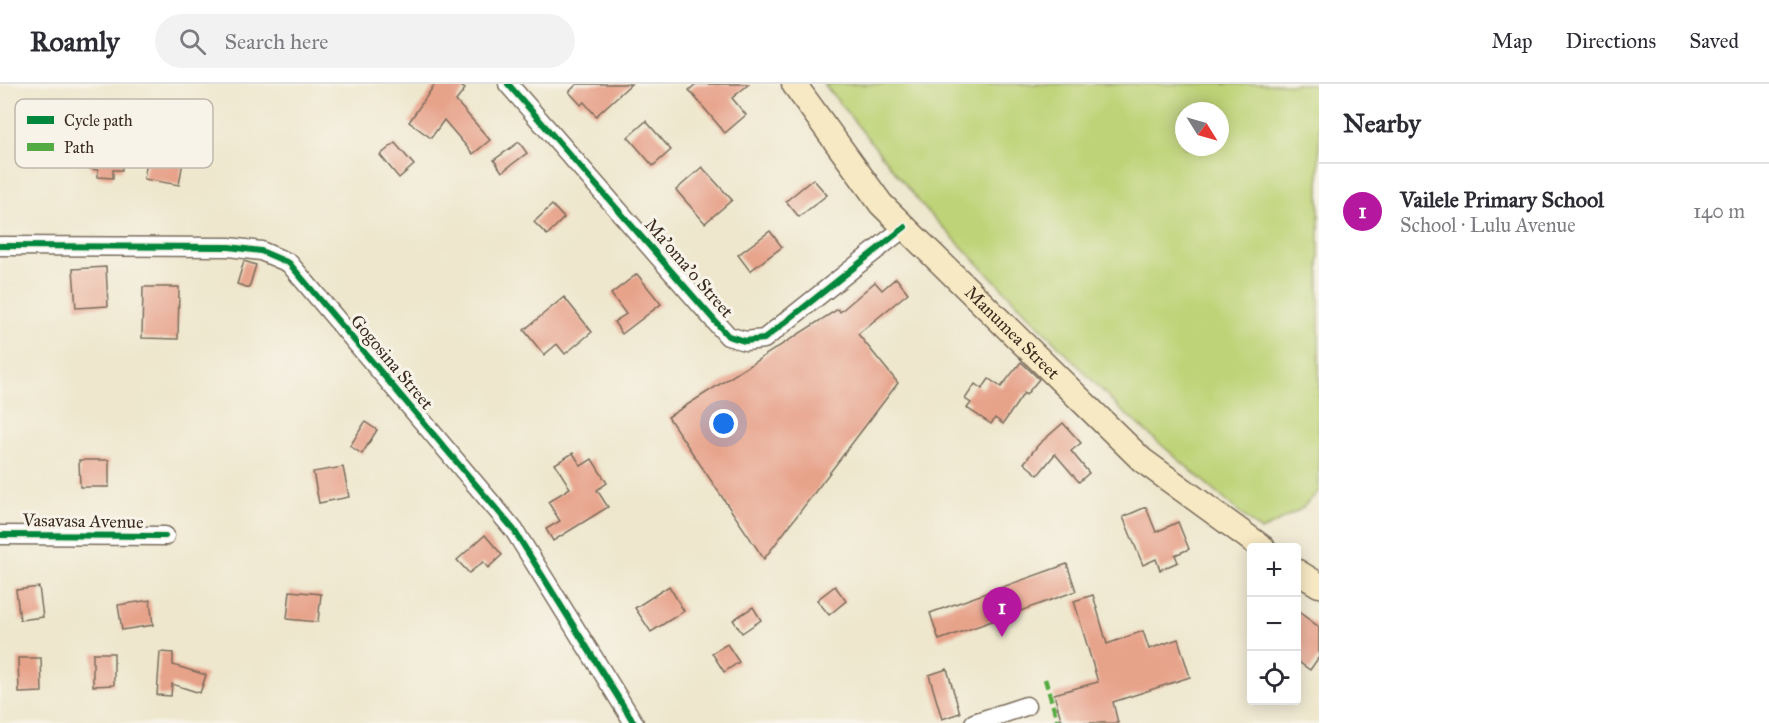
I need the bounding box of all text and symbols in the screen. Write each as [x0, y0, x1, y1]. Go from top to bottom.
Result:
search box [155, 14, 575, 68]
text: Roamly [30, 24, 119, 59]
icon: search [176, 25, 209, 58]
text: Search here [224, 28, 328, 55]
text: Map [1492, 28, 1533, 54]
text: Directions [1566, 28, 1656, 54]
text: Saved [1689, 28, 1739, 54]
legend [15, 99, 213, 168]
north arrow [1175, 102, 1229, 156]
text: Nearby [1343, 107, 1421, 139]
text: Cycle path [64, 111, 133, 130]
text: Path [64, 138, 94, 157]
text: Vailele Primary School [1400, 186, 1604, 213]
text: 1 [1359, 199, 1366, 223]
text: 140 m [1693, 199, 1745, 223]
text: School · Lulu Avenue [1400, 213, 1576, 237]
street label: Ma'oma'o Street [640, 214, 738, 323]
street label: Manumea Street [960, 281, 1065, 384]
street label: Gogosina Street [345, 310, 439, 415]
your location [709, 409, 738, 438]
street label: Vasavasa Avenue [21, 509, 144, 533]
map controls [1247, 543, 1301, 705]
button: + [1247, 543, 1301, 597]
pin: 1 [982, 588, 1022, 637]
button: − [1247, 597, 1301, 651]
button: locate [1247, 651, 1301, 705]

